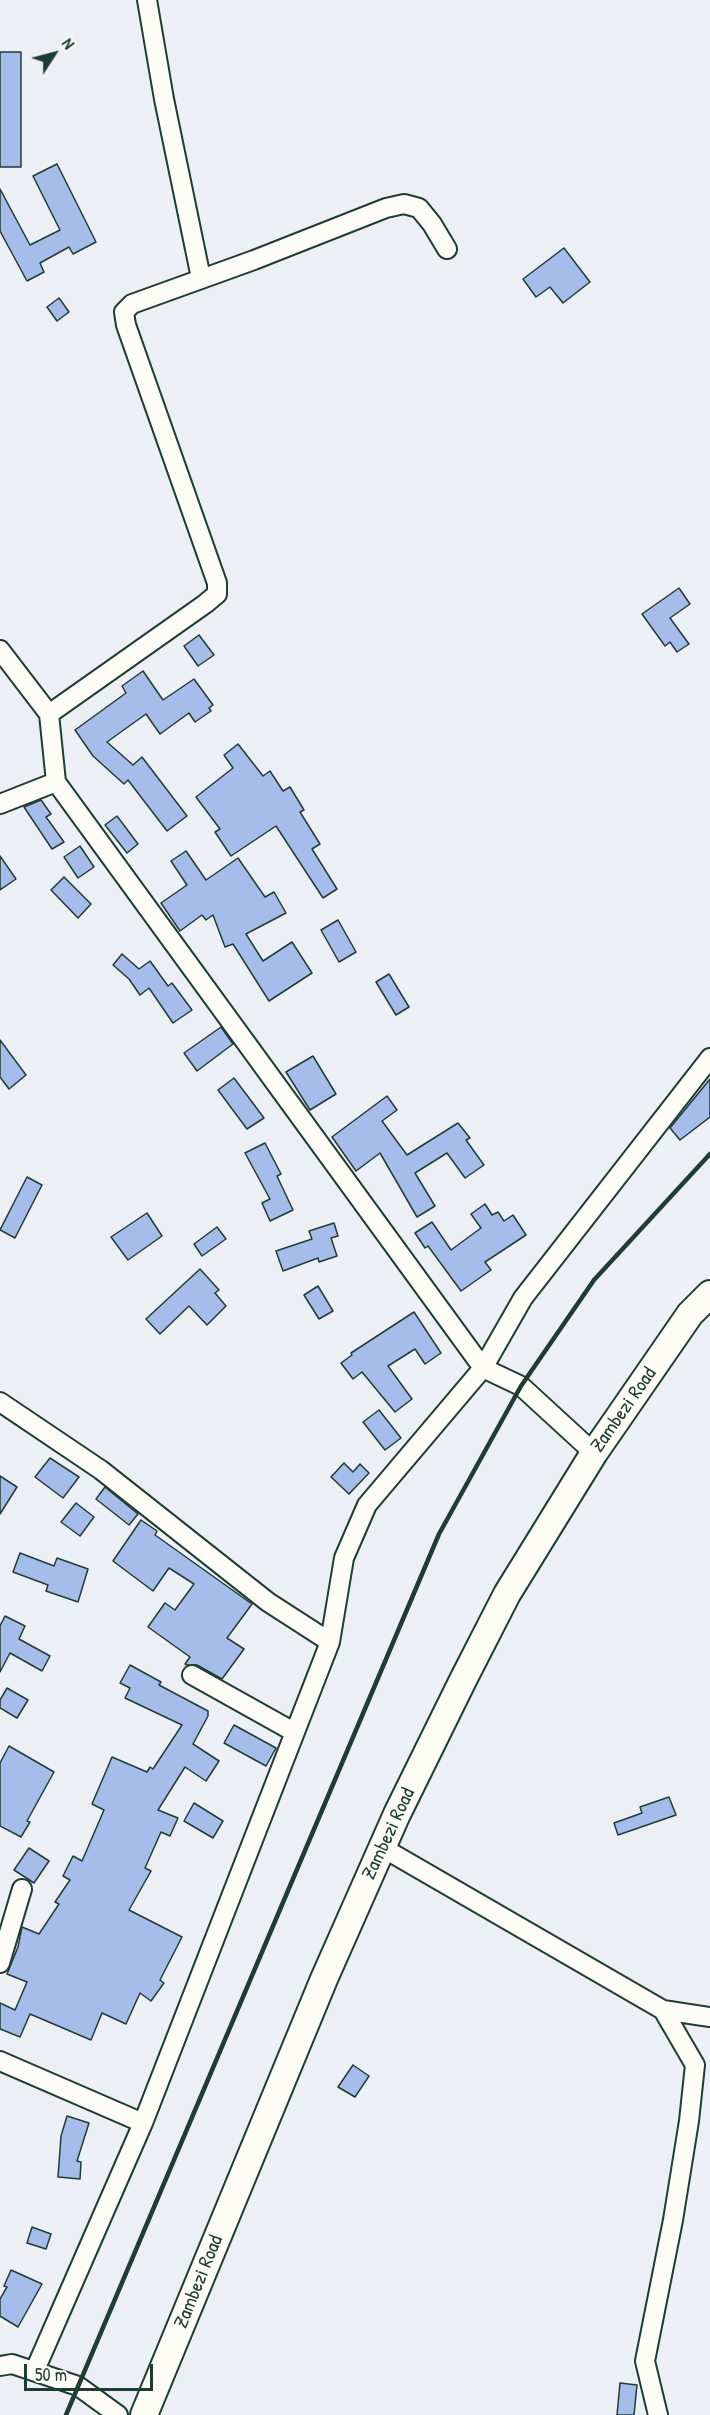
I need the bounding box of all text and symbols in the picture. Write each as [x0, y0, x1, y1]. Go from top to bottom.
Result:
north arrow [24, 24, 84, 84]
text: N [57, 34, 80, 53]
street label: Zambezi Road [586, 1363, 662, 1457]
street label: Zambezi Road [357, 1784, 421, 1884]
street label: Zambezi Road [169, 2232, 229, 2332]
scale bar [27, 2352, 156, 2390]
text: 50 m [35, 2362, 67, 2387]

